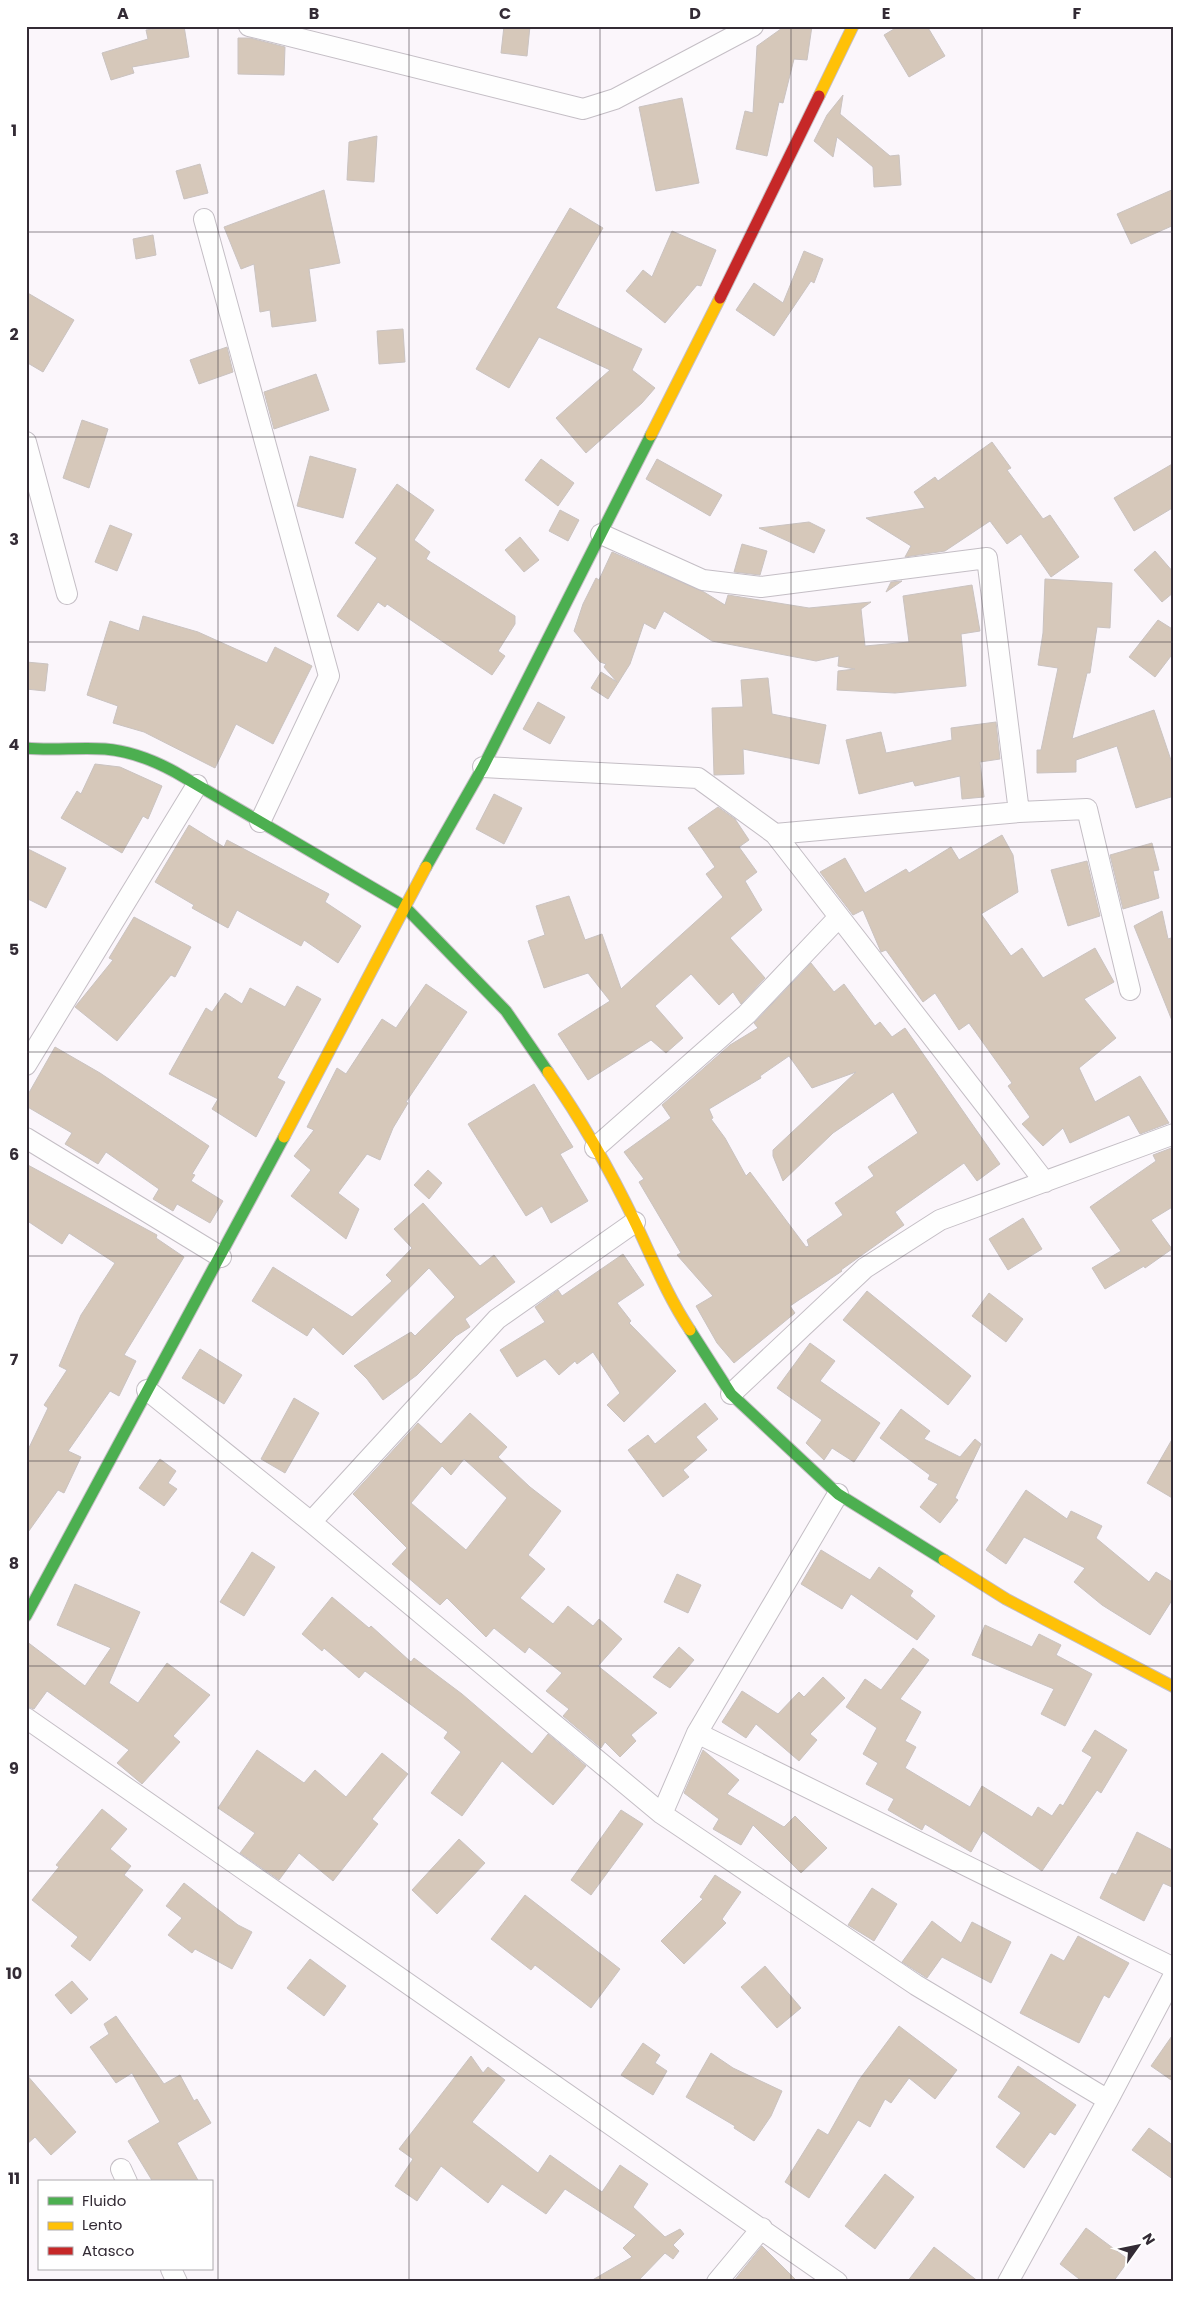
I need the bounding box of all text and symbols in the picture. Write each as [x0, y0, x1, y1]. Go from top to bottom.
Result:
text: A [117, 2, 129, 25]
text: B [309, 2, 319, 25]
text: C [499, 2, 511, 25]
text: D [689, 2, 701, 25]
text: E [882, 2, 890, 25]
text: F [1073, 2, 1082, 25]
text: 1 [11, 119, 17, 142]
text: 2 [9, 323, 19, 346]
text: 3 [9, 528, 19, 551]
text: 4 [9, 733, 20, 756]
text: 5 [9, 938, 19, 961]
text: 6 [9, 1143, 19, 1166]
text: 7 [10, 1348, 19, 1371]
text: 8 [9, 1552, 19, 1575]
text: 9 [9, 1757, 19, 1780]
text: 10 [6, 1962, 22, 1985]
text: 11 [8, 2167, 20, 2190]
legend [38, 2180, 212, 2270]
text: Fluido [82, 2190, 126, 2211]
text: Lento [82, 2214, 122, 2235]
north arrow [1112, 2220, 1162, 2270]
text: N [1138, 2229, 1160, 2249]
text: Atasco [82, 2240, 134, 2261]

